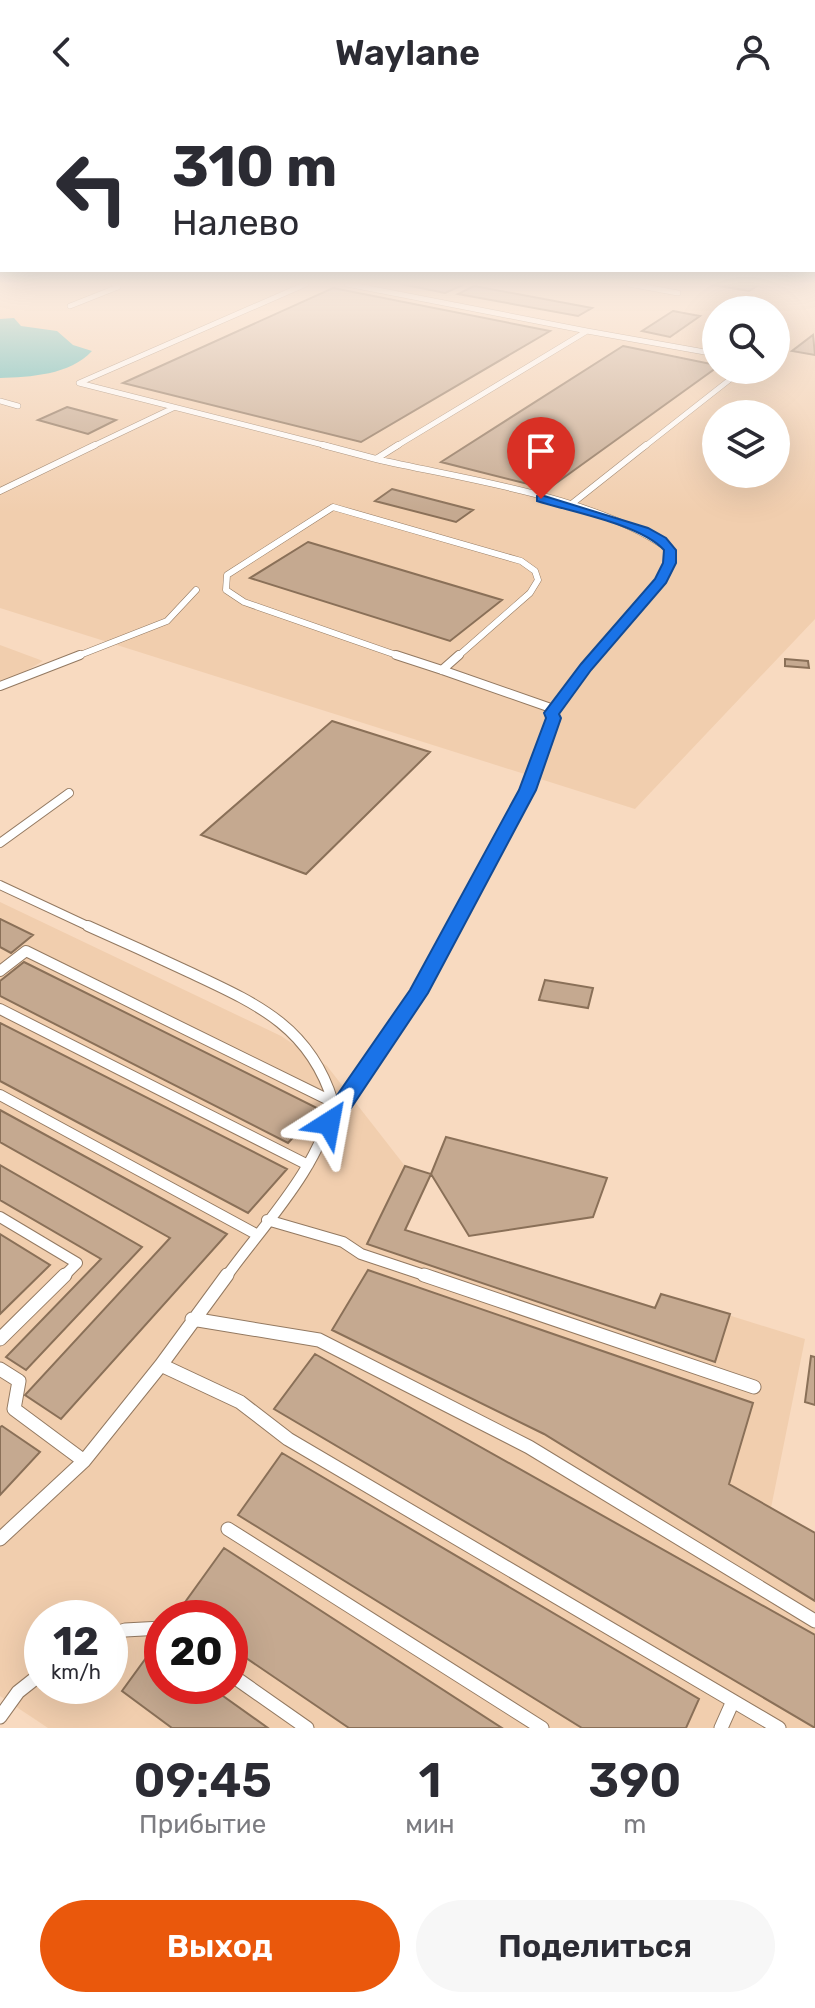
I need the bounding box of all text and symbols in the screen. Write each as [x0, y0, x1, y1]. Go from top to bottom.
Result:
icon: back [40, 30, 84, 74]
icon: person [731, 30, 775, 74]
text: Waylane [335, 31, 480, 74]
text: 310 m [172, 134, 337, 200]
icon: left [40, 136, 144, 240]
text: Налево [172, 201, 299, 244]
map controls [702, 296, 790, 488]
button: search [702, 296, 790, 384]
button: layers [702, 400, 790, 488]
pin [507, 417, 575, 499]
icon: arrive [519, 429, 563, 473]
position arrow [287, 1081, 371, 1165]
speed limit sign: 20 [144, 1600, 248, 1704]
text: 12 [53, 1618, 99, 1665]
text: km/h [51, 1660, 101, 1684]
text: 09:45 [134, 1752, 272, 1809]
text: 1 [419, 1752, 442, 1809]
text: 390 [588, 1752, 681, 1809]
text: Прибытие [139, 1809, 266, 1840]
text: мин [405, 1809, 455, 1840]
text: m [623, 1809, 646, 1840]
button: Выход [40, 1900, 400, 1992]
button: Поделиться [416, 1900, 775, 1992]

